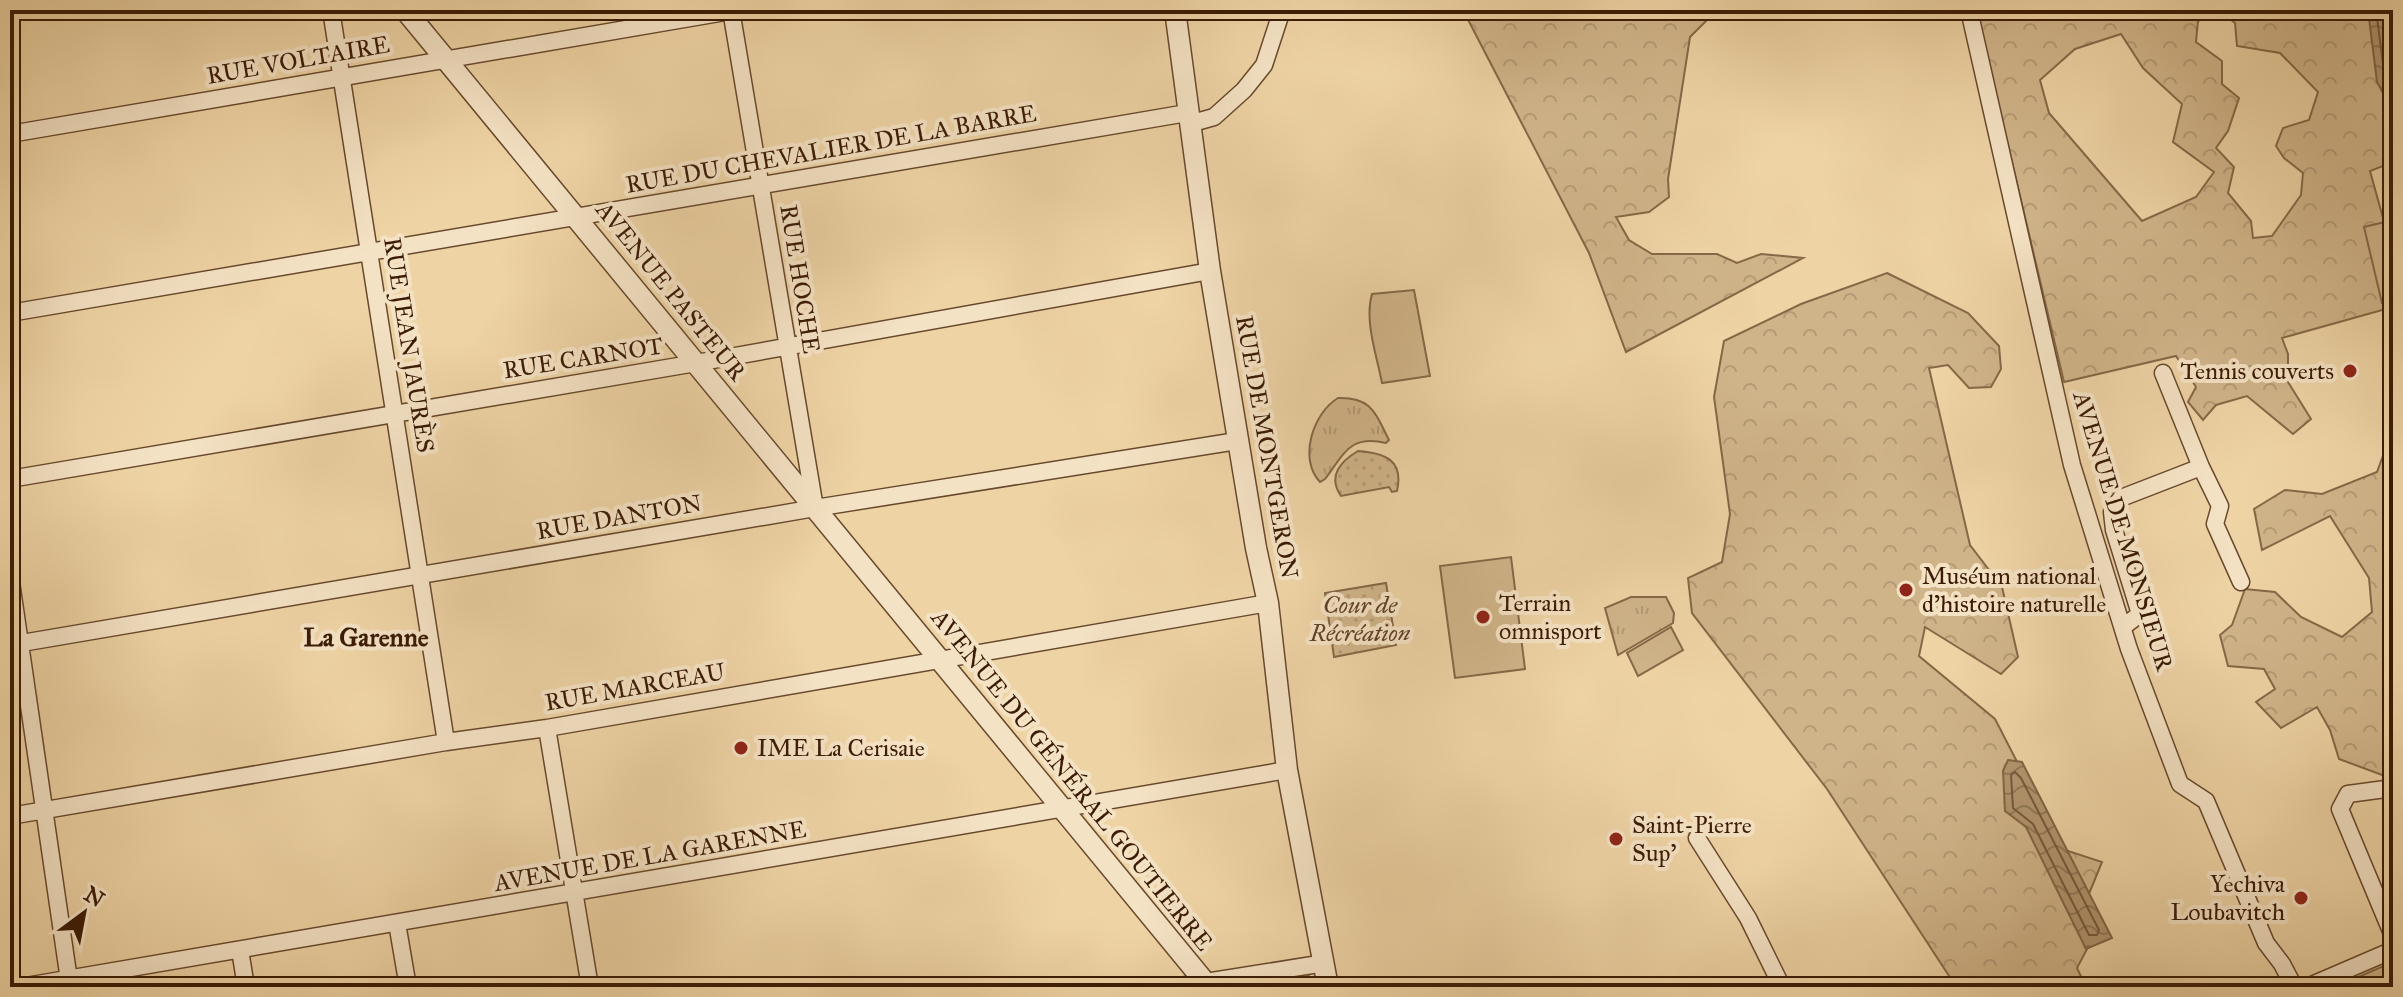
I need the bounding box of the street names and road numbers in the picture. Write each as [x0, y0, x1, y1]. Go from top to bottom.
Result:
street label: RUE VOLTAIRE [204, 29, 392, 91]
street label: RUE DU CHEVALIER DE LA BARRE [623, 98, 1039, 200]
street label: AVENUE PASTEUR [589, 194, 753, 388]
street label: RUE HOCHE [773, 202, 827, 356]
street label: RUE JEAN JAURÈS [377, 235, 441, 455]
street label: RUE DE MONTGERON [1229, 313, 1305, 581]
street label: RUE CARNOT [501, 331, 665, 385]
street label: AVENUE DE MONSIEUR [2066, 387, 2180, 675]
street label: RUE DANTON [534, 488, 704, 546]
street label: AVENUE DU GÉNÉRAL GOUTIERRE [924, 603, 1219, 957]
street label: RUE MARCEAU [543, 656, 727, 718]
street label: AVENUE DE LA GARENNE [491, 814, 808, 898]

